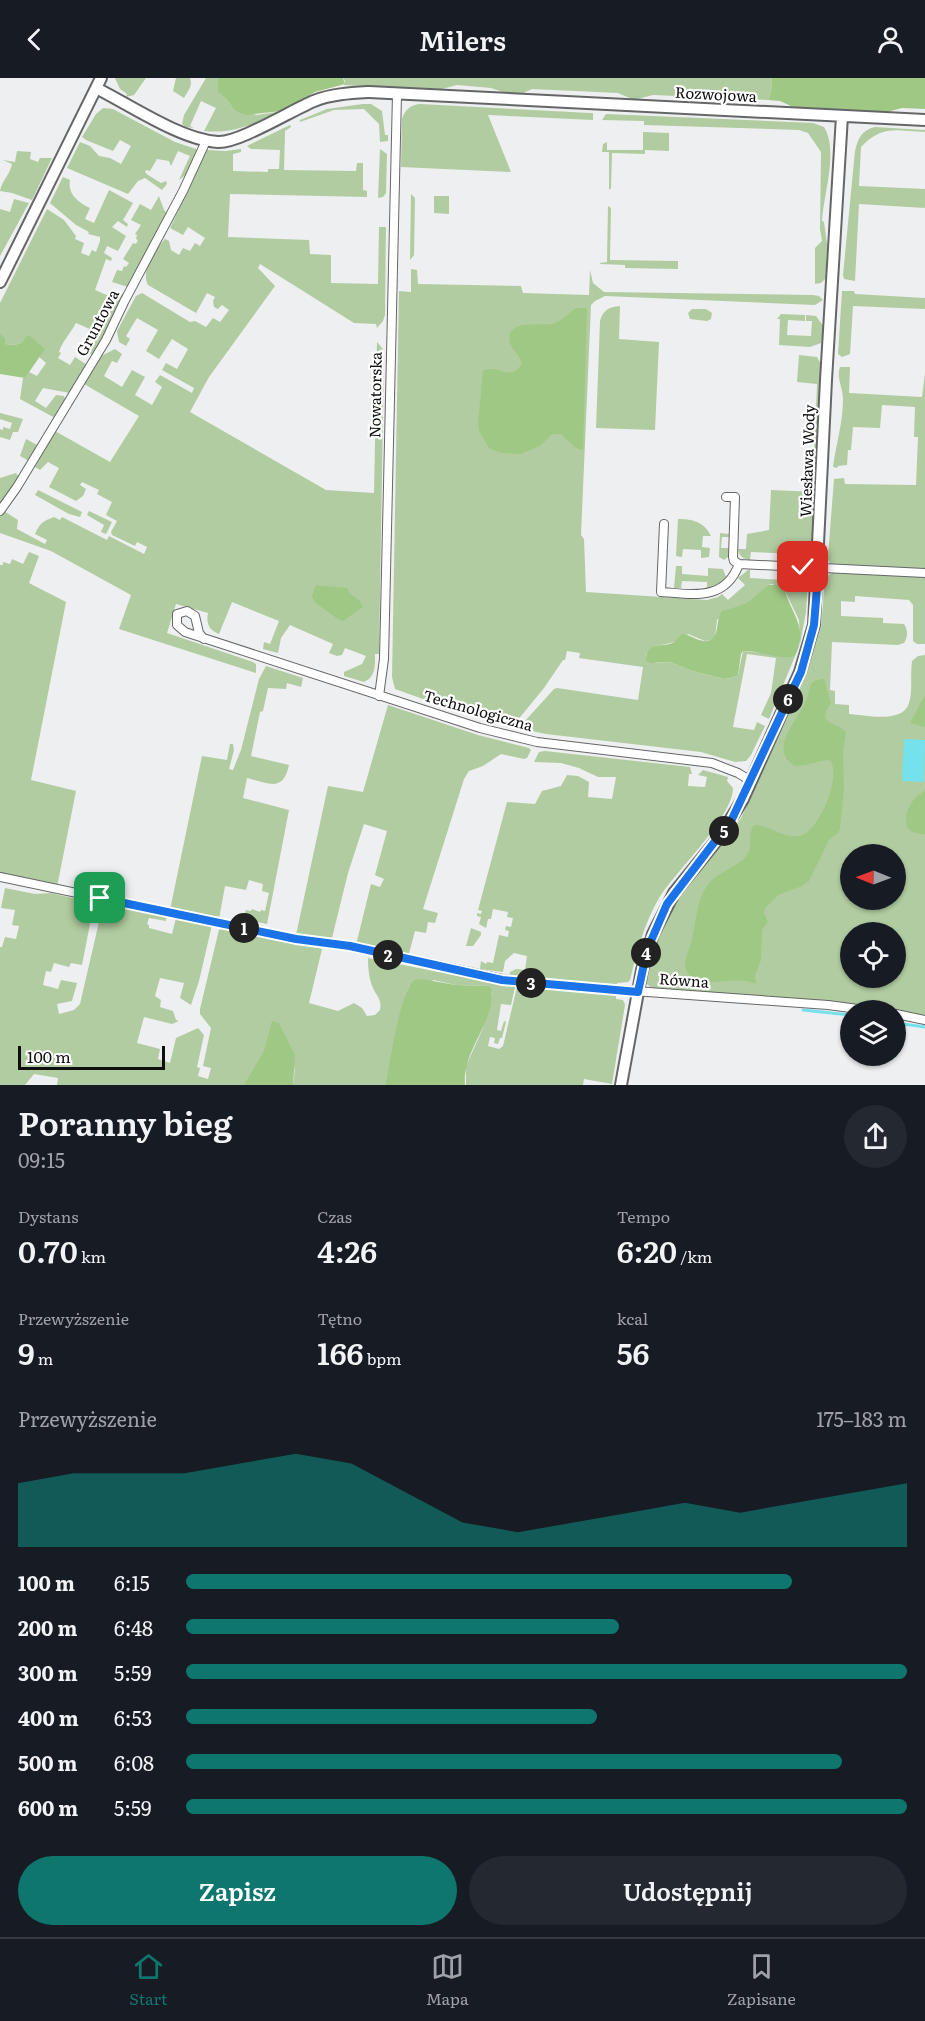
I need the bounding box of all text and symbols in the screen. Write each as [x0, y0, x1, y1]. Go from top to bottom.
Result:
text: Milers [419, 19, 506, 59]
icon: back [18, 23, 51, 56]
icon: person [874, 23, 907, 56]
street label: Rozwojowa [675, 80, 759, 107]
street label: Gruntowa [69, 284, 124, 360]
street label: Nowatorska [362, 351, 387, 438]
street label: Wiesława Wody [793, 404, 820, 518]
pin [777, 541, 828, 592]
icon: check [786, 550, 819, 583]
street label: Technologiczna [421, 683, 537, 736]
pin: 6 [773, 684, 803, 714]
text: 6 [783, 687, 793, 711]
pin: 5 [709, 816, 739, 846]
text: 5 [720, 819, 728, 843]
north arrow [840, 844, 906, 910]
map controls [840, 844, 906, 1066]
pin [74, 872, 125, 923]
icon: arrive [83, 881, 116, 914]
pin: 1 [229, 913, 259, 943]
text: 1 [241, 916, 247, 940]
button: locate [840, 922, 906, 988]
pin: 4 [631, 938, 661, 968]
pin: 2 [373, 940, 403, 970]
text: 4 [641, 941, 651, 965]
text: 2 [384, 943, 392, 967]
street label: Równa [658, 966, 711, 993]
pin: 3 [516, 968, 546, 998]
text: 3 [527, 971, 535, 995]
button: layers [840, 1000, 906, 1066]
scale bar [18, 1043, 165, 1070]
text: 100 m [27, 1044, 71, 1068]
text: Poranny bieg [18, 1097, 232, 1146]
button: share [844, 1105, 907, 1168]
text: 09:15 [18, 1144, 65, 1174]
text: Dystans [18, 1204, 78, 1228]
text: Czas [317, 1204, 352, 1228]
text: Tempo [617, 1204, 670, 1228]
text: 0.70 [18, 1228, 78, 1272]
text: 4:26 [317, 1228, 377, 1272]
text: 6:20 [617, 1228, 677, 1272]
text: km [78, 1244, 106, 1268]
text: /km [677, 1244, 712, 1268]
text: Przewyższenie [18, 1306, 129, 1330]
text: Tętno [317, 1306, 362, 1330]
text: kcal [617, 1306, 648, 1330]
text: 9 [18, 1330, 35, 1374]
text: 166 [317, 1330, 364, 1374]
text: 56 [617, 1330, 649, 1374]
text: m [35, 1346, 53, 1370]
text: bpm [364, 1346, 402, 1370]
text: Przewyższenie [18, 1403, 157, 1433]
text: 175–183 m [816, 1403, 907, 1433]
text: 100 m [18, 1567, 75, 1597]
text: 6:15 [114, 1567, 150, 1597]
text: 200 m [18, 1612, 77, 1642]
text: 6:48 [114, 1612, 153, 1642]
text: 300 m [18, 1657, 78, 1687]
text: 5:59 [114, 1657, 151, 1687]
text: 400 m [18, 1702, 79, 1732]
text: 6:53 [114, 1702, 152, 1732]
text: 500 m [18, 1747, 77, 1777]
text: 6:08 [114, 1747, 154, 1777]
text: 600 m [18, 1792, 78, 1822]
text: 5:59 [114, 1792, 151, 1822]
button: Zapisz [18, 1856, 457, 1925]
button: Udostępnij [469, 1856, 907, 1925]
tab: Start [129, 1950, 167, 2010]
tab: Mapa [426, 1950, 469, 2010]
tab: Zapisane [727, 1950, 796, 2010]

